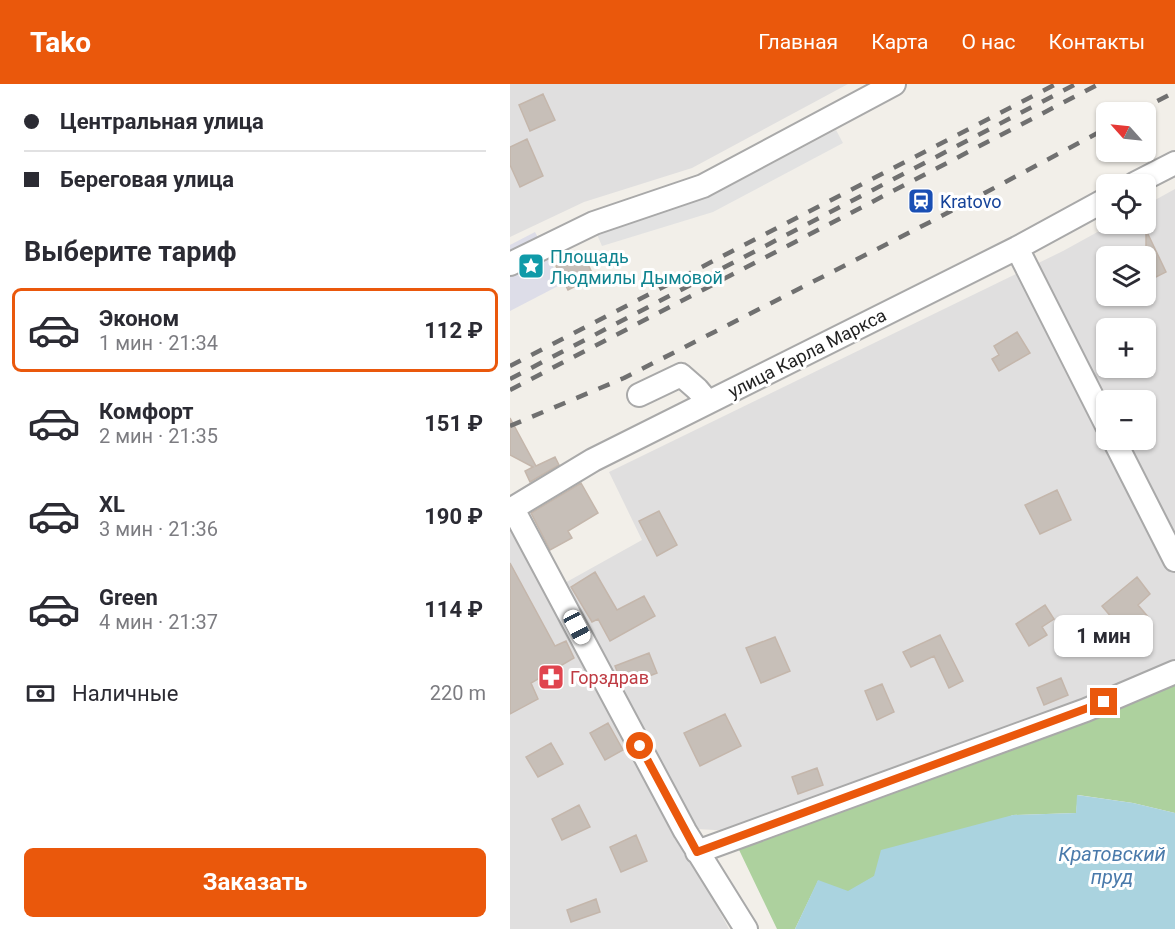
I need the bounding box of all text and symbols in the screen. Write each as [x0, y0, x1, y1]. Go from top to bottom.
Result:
text: Tako [30, 26, 91, 59]
text: Главная [758, 30, 838, 54]
text: Карта [871, 30, 928, 54]
text: О нас [961, 30, 1016, 54]
text: Контакты [1049, 30, 1145, 54]
north arrow [1096, 102, 1156, 162]
map controls [1096, 102, 1156, 450]
text: Центральная улица [60, 109, 264, 134]
text: Береговая улица [60, 167, 234, 192]
button: locate [1096, 174, 1156, 234]
station icon: Kratovo [906, 186, 936, 216]
place label: Kratovo [940, 191, 1002, 212]
text: Выберите тариф [24, 236, 236, 268]
place label: Площадь Людмилы Дымовой [550, 246, 723, 288]
button: layers [1096, 246, 1156, 306]
place icon: Площадь Людмилы Дымовой [516, 251, 546, 281]
icon: car [27, 303, 81, 357]
street label: улица Карла Маркса [725, 304, 889, 402]
text: Эконом [99, 306, 179, 331]
text: 112 ₽ [424, 318, 483, 343]
button: + [1096, 318, 1156, 378]
text: 1 мин · 21:34 [99, 331, 218, 355]
button: − [1096, 390, 1156, 450]
icon: car [27, 396, 81, 450]
text: Комфорт [99, 399, 194, 424]
text: 151 ₽ [424, 411, 483, 436]
text: 2 мин · 21:35 [99, 424, 218, 448]
icon: car [27, 489, 81, 543]
text: XL [99, 492, 125, 517]
text: 190 ₽ [424, 504, 483, 529]
text: 3 мин · 21:36 [99, 517, 218, 541]
icon: car [27, 582, 81, 636]
text: Green [99, 585, 158, 610]
text: 114 ₽ [424, 597, 483, 622]
car [561, 607, 593, 647]
text: 4 мин · 21:37 [99, 610, 218, 634]
callout: 1 мин [1054, 615, 1154, 657]
text: 1 мин [1076, 624, 1131, 648]
pharmacy icon: Горздрав [536, 662, 566, 692]
place label: Горздрав [570, 667, 649, 688]
icon: cash [24, 677, 57, 710]
text: Наличные [72, 681, 178, 706]
text: 220 m [430, 681, 486, 705]
route end [1090, 688, 1117, 715]
route start [626, 732, 653, 759]
water label: Кратовский пруд [1058, 842, 1166, 889]
button: Заказать [24, 848, 486, 917]

